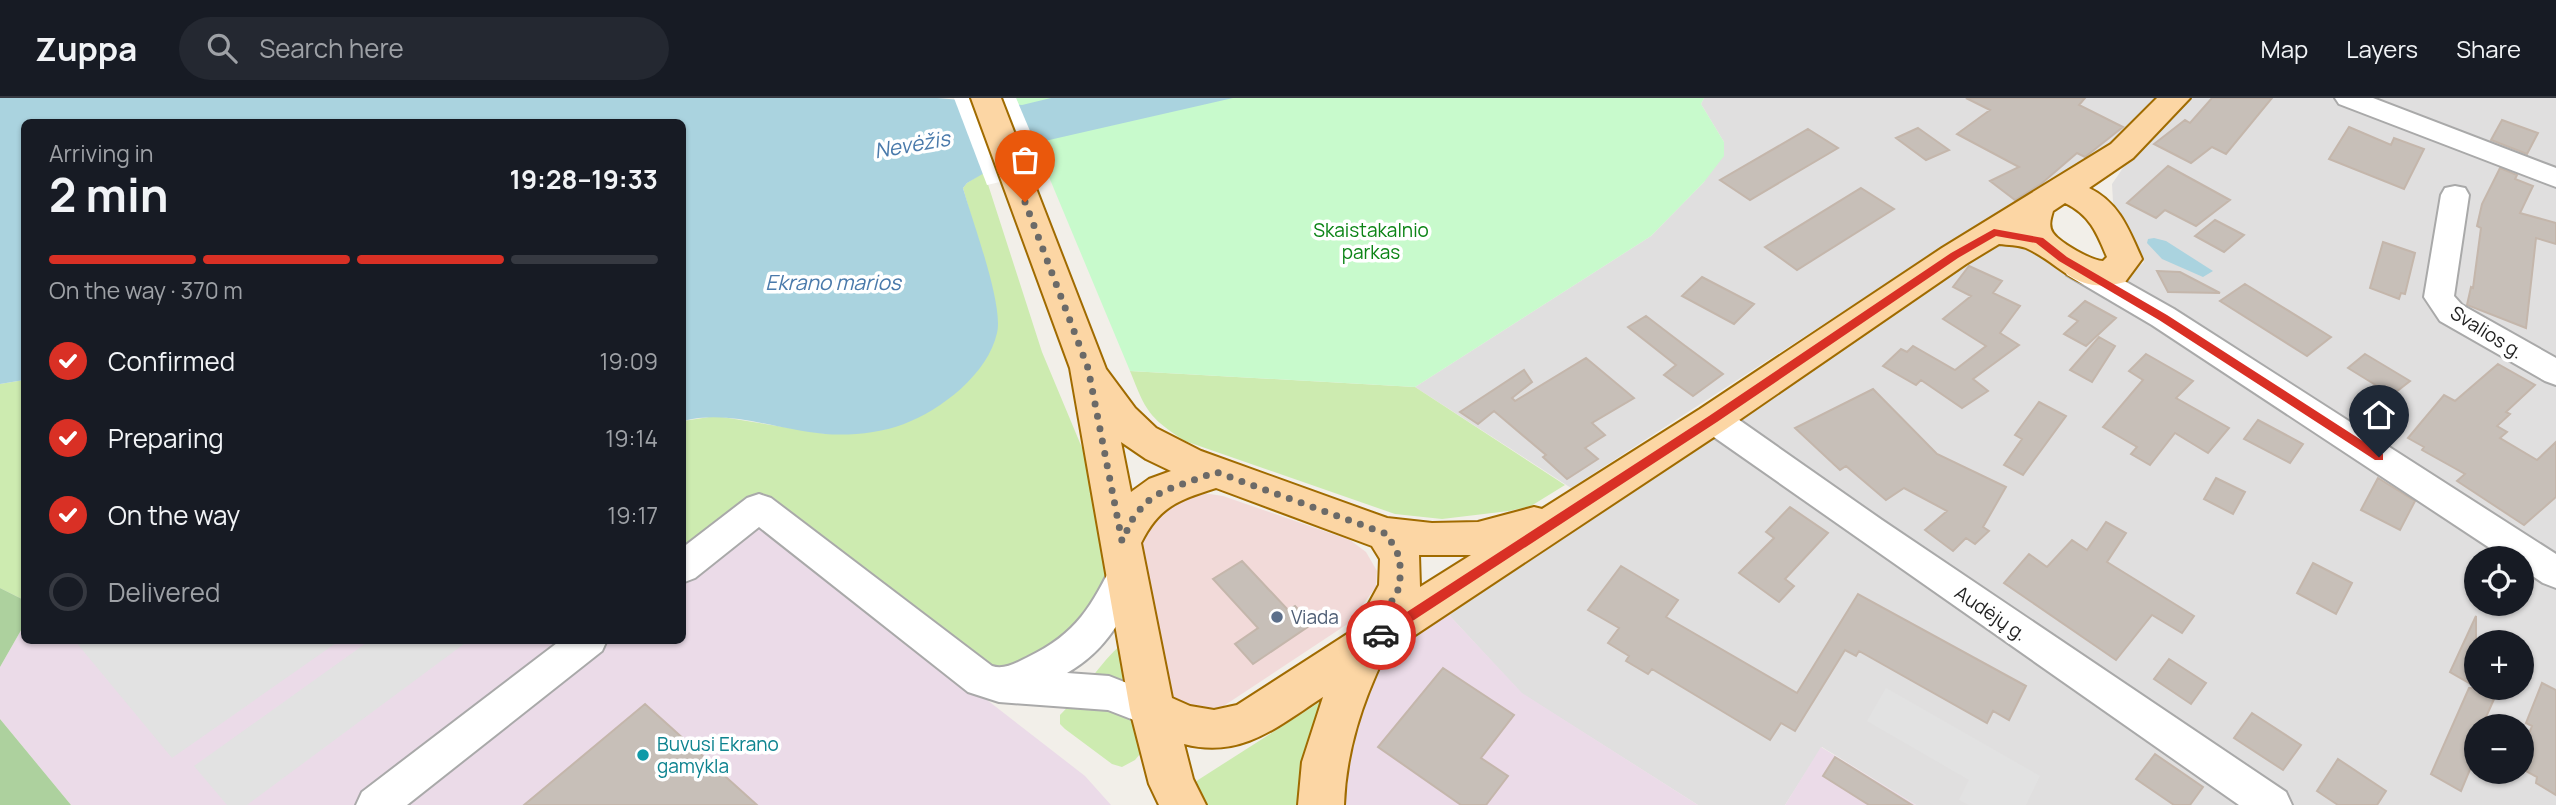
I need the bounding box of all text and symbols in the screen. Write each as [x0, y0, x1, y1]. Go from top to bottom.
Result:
search box [179, 17, 669, 80]
text: Zuppa [35, 26, 137, 71]
icon: search [203, 29, 241, 67]
text: Search here [259, 30, 404, 66]
text: Map [2261, 32, 2308, 65]
text: Layers [2346, 32, 2418, 65]
text: Share [2456, 32, 2521, 65]
water label: Nevėžis [872, 123, 954, 164]
pin [995, 130, 1055, 202]
text: Arriving in [49, 137, 154, 169]
icon: bag [1006, 141, 1044, 179]
text: 19:28–19:33 [510, 161, 658, 197]
text: 2 min [49, 163, 169, 226]
park label: Skaistakalnio parkas [1313, 217, 1429, 265]
water label: Ekrano marios [765, 268, 903, 296]
text: On the way · 370 m [49, 274, 243, 306]
street label: Svalios g. [2446, 299, 2528, 365]
icon: check [49, 342, 87, 380]
text: Confirmed [108, 343, 235, 379]
text: 19:09 [600, 345, 658, 377]
pin [2349, 385, 2409, 457]
icon: home [2360, 396, 2398, 434]
icon: check [49, 419, 87, 457]
text: Preparing [108, 420, 224, 456]
text: 19:14 [605, 422, 658, 454]
icon: check [49, 496, 87, 534]
text: On the way [108, 497, 240, 533]
text: 19:17 [607, 499, 658, 531]
map controls [2464, 546, 2534, 784]
button: locate [2464, 546, 2534, 616]
text: Delivered [108, 574, 220, 610]
street label: Audėjų g. [1950, 579, 2032, 647]
courier [1346, 600, 1416, 670]
place label: Viada [1291, 604, 1339, 630]
marker: Viada [1269, 609, 1285, 625]
icon: car [1362, 616, 1400, 654]
button: + [2464, 630, 2534, 700]
button: − [2464, 714, 2534, 784]
place label: Buvusi Ekrano gamykla [657, 731, 779, 779]
marker: Buvusi Ekrano gamykla [635, 747, 651, 763]

